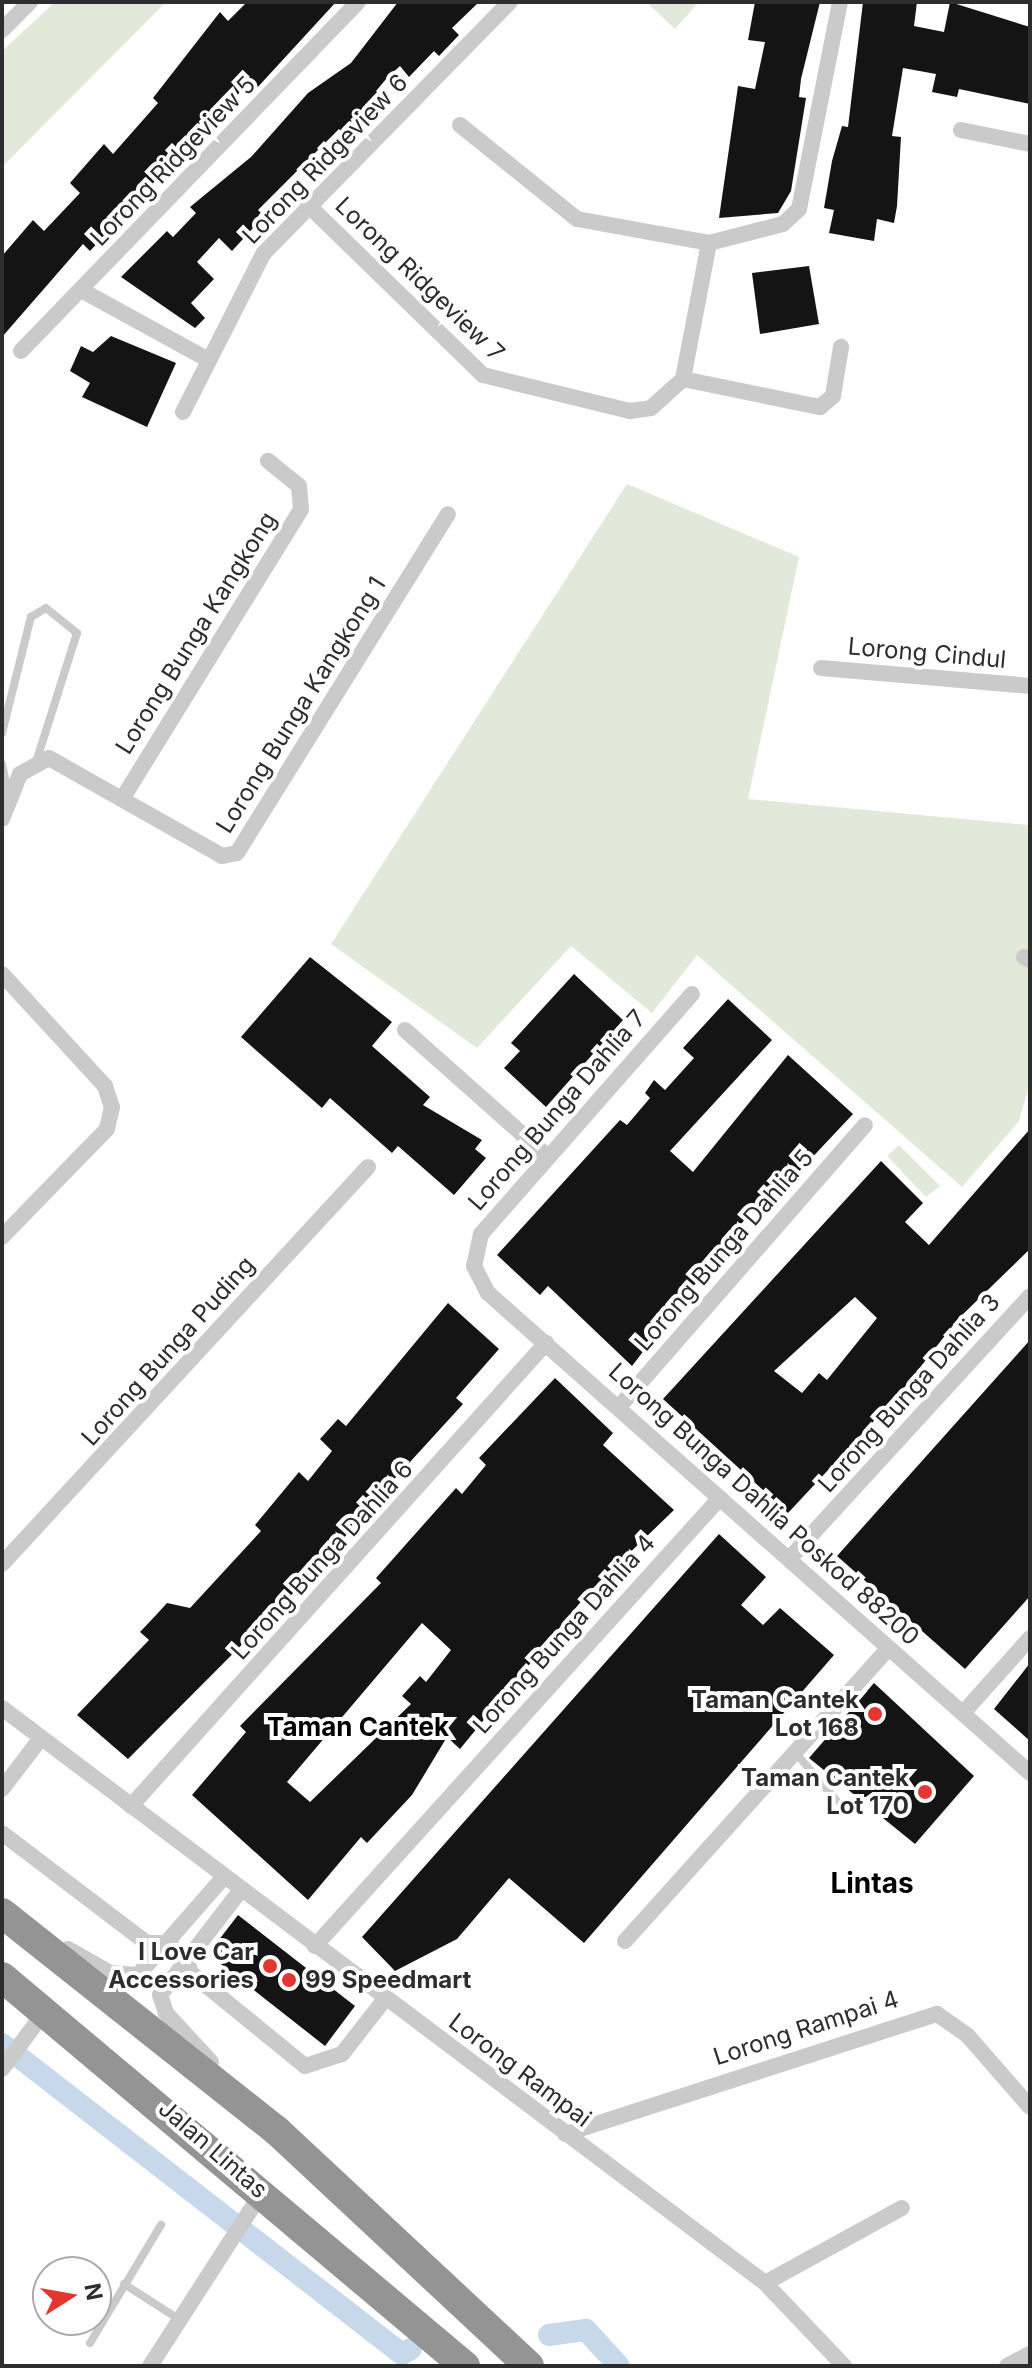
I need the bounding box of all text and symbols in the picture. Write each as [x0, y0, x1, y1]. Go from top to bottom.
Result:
street label: Lorong Ridgeview 6 [237, 68, 413, 250]
street label: Lorong Ridgeview 5 [85, 70, 261, 252]
street label: Lorong Ridgeview 7 [330, 191, 510, 367]
street label: Lorong Bunga Kangkong [110, 507, 282, 759]
street label: Lorong Bunga Kangkong 1 [210, 572, 392, 838]
street label: Lorong Cindul [847, 632, 1007, 674]
street label: Lorong Bunga Dahlia 7 [462, 1004, 652, 1216]
street label: Lorong Bunga Dahlia 5 [629, 1144, 819, 1356]
street label: Lorong Bunga Puding [75, 1250, 261, 1452]
street label: Lorong Bunga Dahlia 3 [812, 1288, 1006, 1498]
street label: Lorong Bunga Dahlia Poskod 88200 [603, 1357, 925, 1651]
street label: Lorong Bunga Dahlia 6 [225, 1455, 419, 1665]
street label: Lorong Bunga Dahlia 4 [467, 1528, 661, 1740]
place label: Taman Cantek Lot 168 [691, 1686, 859, 1742]
marker: Taman Cantek Lot 168 [866, 1705, 884, 1723]
district label: Taman Cantek [267, 1711, 449, 1743]
place label: Taman Cantek Lot 170 [741, 1764, 909, 1820]
marker: Taman Cantek Lot 170 [916, 1783, 934, 1801]
district label: Lintas [830, 1866, 914, 1900]
place label: I Love Car Accessories [108, 1938, 254, 1994]
marker: I Love Car Accessories [261, 1957, 279, 1975]
place label: 99 Speedmart [305, 1966, 471, 1994]
marker: 99 Speedmart [280, 1971, 298, 1989]
street label: Lorong Rampai 4 [710, 1984, 902, 2072]
street label: Lorong Rampai [443, 2007, 597, 2133]
street label: Jalan Lintas [153, 2094, 273, 2204]
north arrow [32, 2256, 112, 2336]
text: N [79, 2281, 108, 2303]

